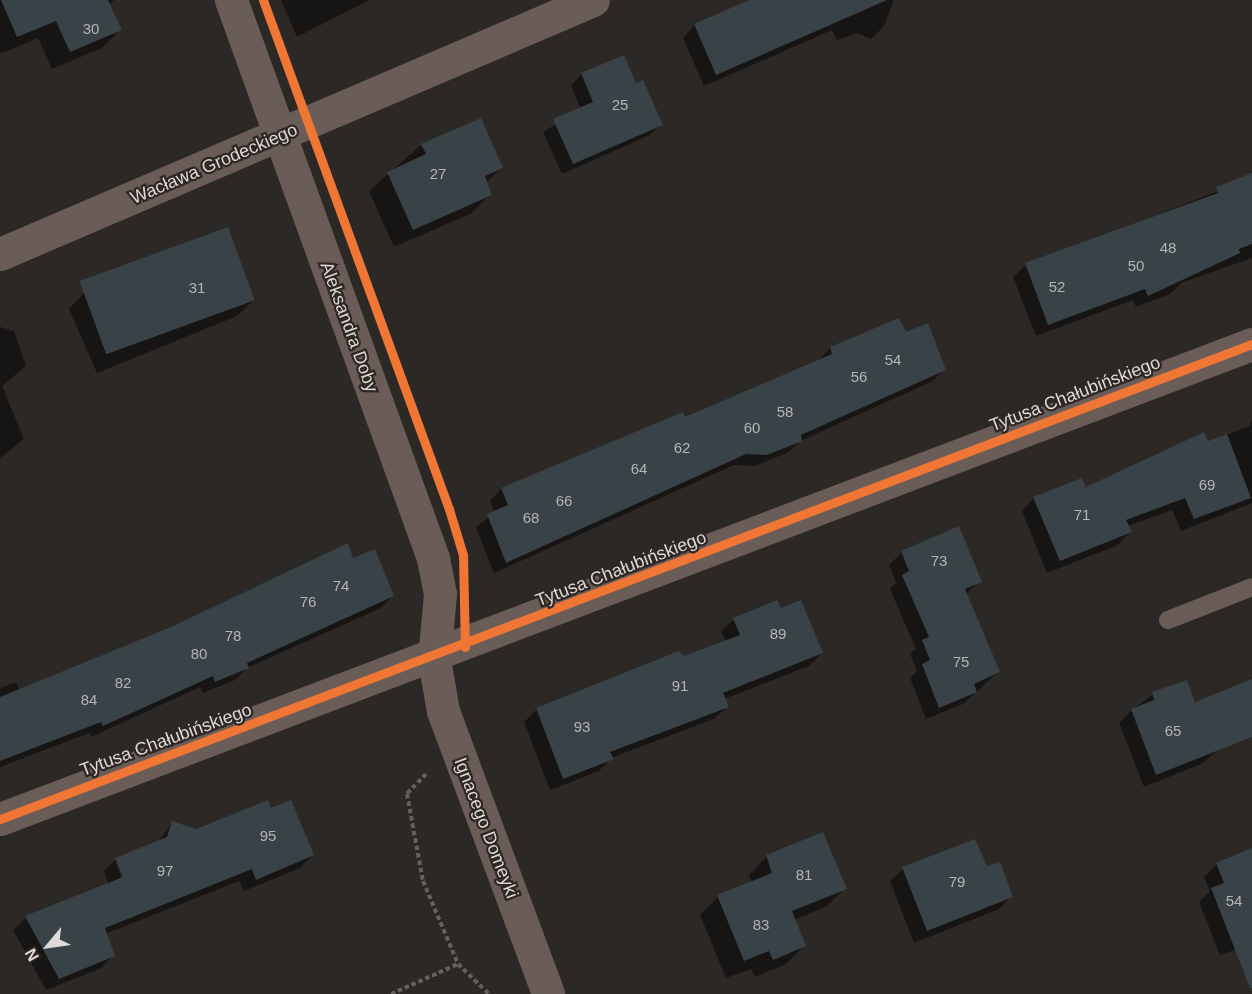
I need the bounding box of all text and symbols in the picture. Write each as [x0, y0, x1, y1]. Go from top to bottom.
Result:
house number: 30 [83, 20, 99, 38]
house number: 25 [612, 96, 628, 114]
street label: Wacława Grodeckiego [127, 119, 301, 209]
house number: 27 [430, 165, 446, 183]
house number: 48 [1160, 239, 1176, 257]
house number: 50 [1128, 257, 1144, 275]
street label: Aleksandra Doby [315, 259, 383, 395]
house number: 52 [1049, 278, 1065, 296]
house number: 31 [189, 279, 205, 297]
house number: 54 [885, 351, 901, 369]
street label: Tytusa Chałubińskiego [987, 351, 1163, 437]
house number: 56 [851, 368, 867, 386]
house number: 58 [777, 403, 793, 421]
house number: 60 [744, 419, 760, 437]
house number: 62 [674, 439, 690, 457]
house number: 64 [631, 460, 647, 478]
house number: 69 [1199, 476, 1215, 494]
house number: 66 [556, 492, 572, 510]
house number: 71 [1074, 506, 1090, 524]
house number: 68 [523, 509, 539, 527]
street label: Tytusa Chałubińskiego [533, 526, 709, 612]
house number: 73 [931, 552, 947, 570]
house number: 74 [333, 577, 349, 595]
house number: 76 [300, 593, 316, 611]
house number: 89 [770, 625, 786, 643]
house number: 78 [225, 627, 241, 645]
house number: 80 [191, 645, 207, 663]
house number: 75 [953, 653, 969, 671]
house number: 82 [115, 674, 131, 692]
house number: 91 [672, 677, 688, 695]
house number: 84 [81, 691, 97, 709]
street label: Tytusa Chałubińskiego [77, 699, 255, 781]
house number: 93 [574, 718, 590, 736]
house number: 65 [1165, 722, 1181, 740]
street label: Ignacego Domeyki [449, 755, 523, 901]
house number: 95 [260, 827, 276, 845]
house number: 97 [157, 862, 173, 880]
house number: 81 [796, 866, 812, 884]
house number: 79 [949, 873, 965, 891]
house number: 54 [1226, 892, 1242, 910]
north arrow [18, 916, 78, 976]
house number: 83 [753, 916, 769, 934]
text: N [22, 946, 42, 964]

